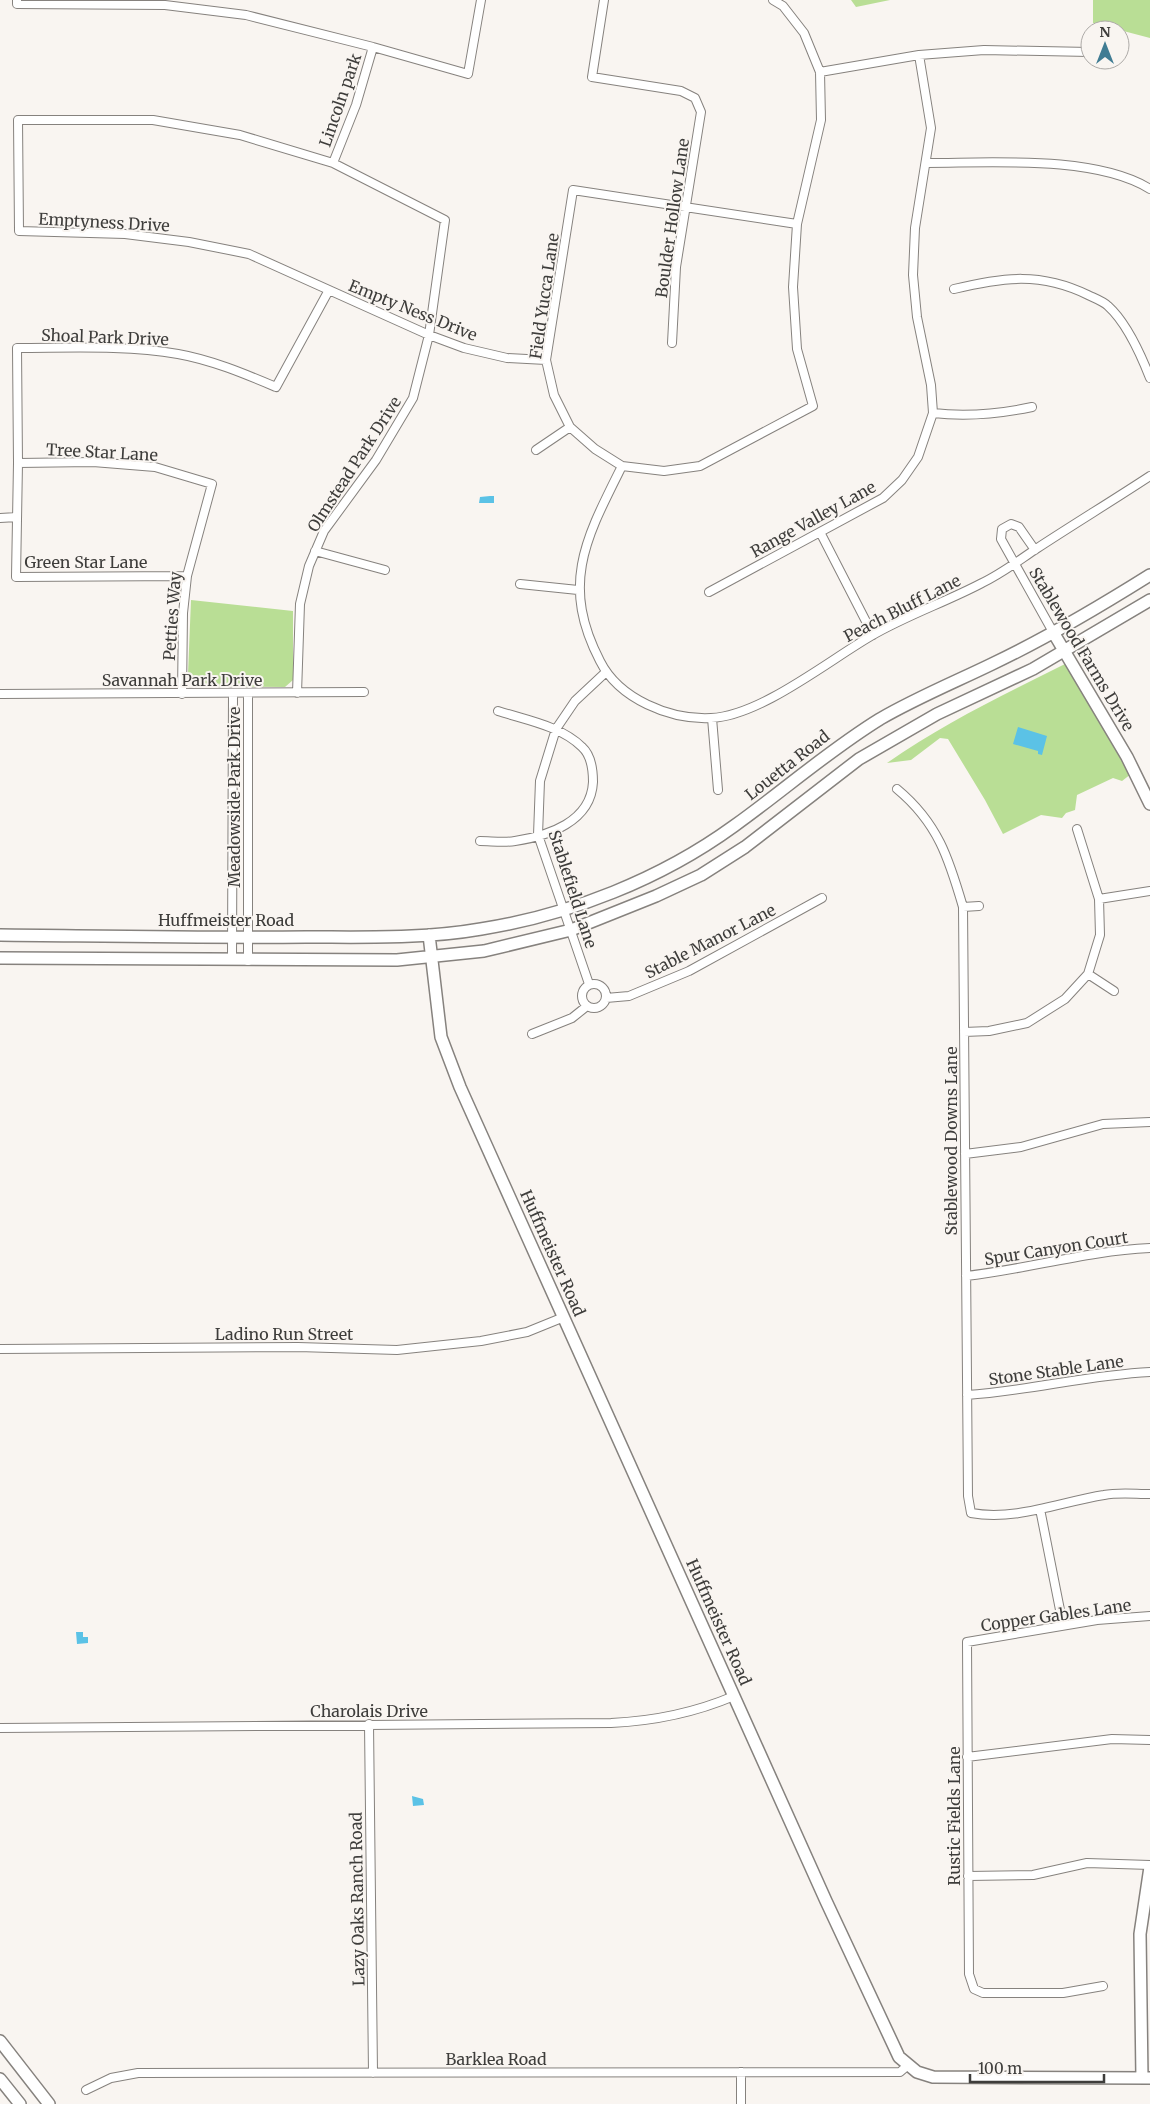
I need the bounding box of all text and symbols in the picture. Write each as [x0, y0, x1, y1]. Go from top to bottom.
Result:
north arrow [1080, 20, 1130, 70]
text: N [1099, 23, 1111, 41]
street label: Lincoln park [315, 50, 366, 149]
street label: Boulder Hollow Lane [651, 137, 693, 299]
street label: Emptyness Drive [38, 209, 170, 235]
street label: Field Yucca Lane [525, 232, 563, 360]
street label: Empty Ness Drive [346, 275, 480, 345]
street label: Shoal Park Drive [41, 325, 169, 349]
street label: Olmstead Park Drive [303, 393, 405, 535]
street label: Tree Star Lane [46, 439, 158, 465]
street label: Range Valley Lane [747, 476, 879, 562]
street label: Green Star Lane [25, 552, 147, 572]
street label: Stablewood Farms Drive [1025, 564, 1139, 734]
street label: Petties Way [159, 570, 185, 661]
street label: Peach Bluff Lane [840, 570, 964, 646]
street label: Savannah Park Drive [102, 670, 262, 690]
street label: Meadowside Park Drive [224, 707, 244, 887]
street label: Louetta Road [741, 726, 833, 804]
street label: Stablefield Lane [544, 827, 602, 951]
street label: Stable Manor Lane [641, 899, 779, 983]
street label: Huffmeister Road [158, 910, 294, 930]
street label: Stablewood Downs Lane [941, 1046, 961, 1236]
street label: Huffmeister Road [516, 1187, 590, 1320]
street label: Spur Canyon Court [983, 1227, 1130, 1269]
street label: Ladino Run Street [215, 1324, 354, 1344]
street label: Stone Stable Lane [987, 1351, 1125, 1389]
street label: Huffmeister Road [682, 1556, 756, 1689]
street label: Copper Gables Lane [980, 1595, 1132, 1635]
street label: Charolais Drive [310, 1701, 428, 1721]
street label: Rustic Fields Lane [944, 1746, 964, 1886]
street label: Lazy Oaks Ranch Road [345, 1811, 369, 1986]
street label: Barklea Road [445, 2049, 547, 2069]
scale bar [970, 2052, 1104, 2084]
text: 100 m [978, 2059, 1022, 2078]

